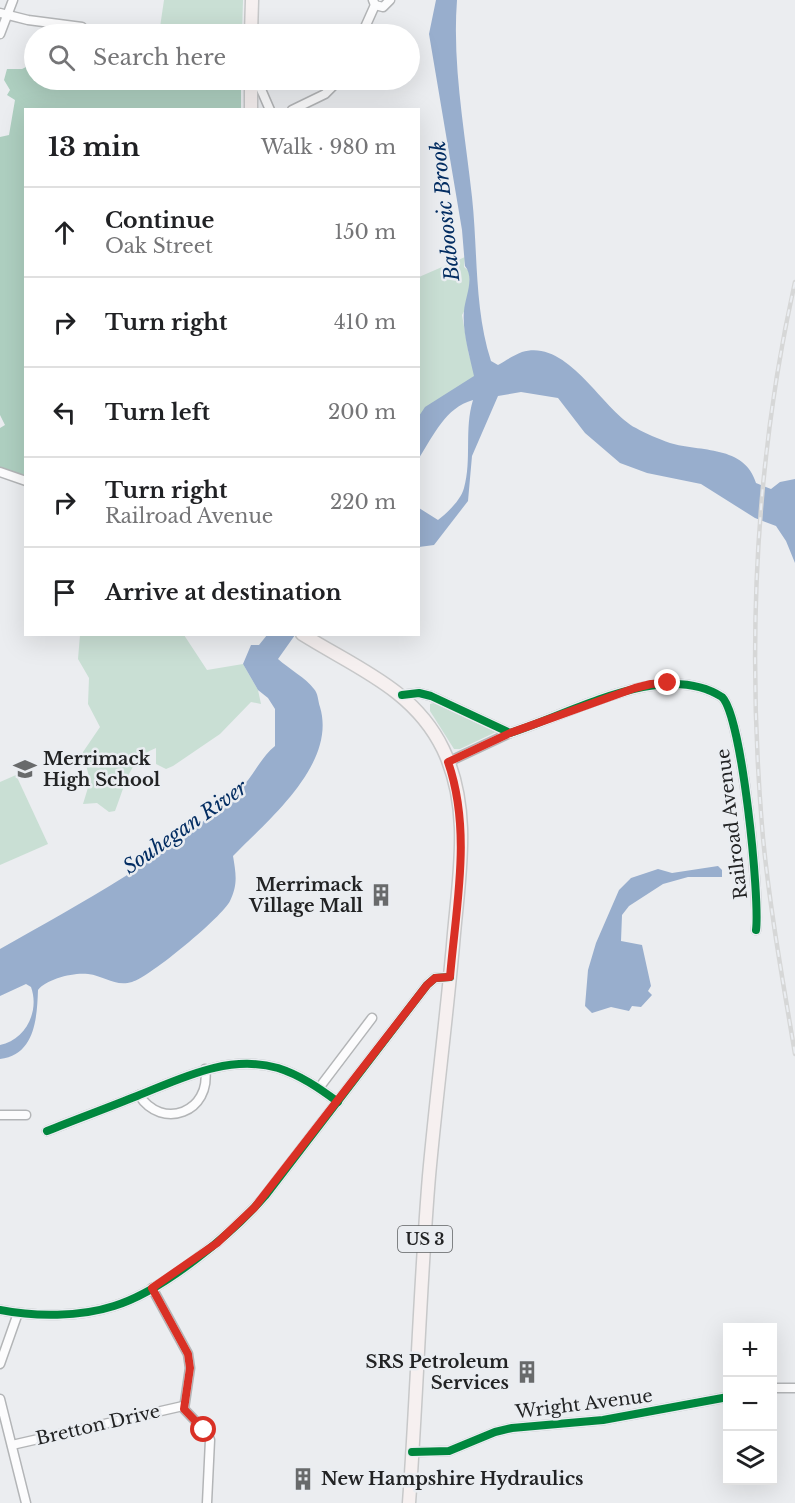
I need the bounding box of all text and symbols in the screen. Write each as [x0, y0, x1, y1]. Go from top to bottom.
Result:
search box [24, 24, 420, 90]
icon: search [45, 41, 78, 74]
text: Search here [93, 44, 226, 71]
text: 13 min [48, 131, 140, 163]
text: Walk · 980 m [261, 135, 396, 159]
water label: Baboosic Brook [426, 140, 464, 283]
text: Continue [105, 207, 214, 234]
icon: ahead [48, 216, 81, 249]
text: 150 m [334, 220, 396, 244]
text: Oak Street [105, 234, 213, 258]
icon: right [48, 306, 81, 339]
text: Turn right [105, 309, 227, 336]
text: 410 m [334, 310, 396, 334]
icon: left [48, 396, 81, 429]
text: Turn left [105, 399, 210, 426]
text: 200 m [328, 400, 396, 424]
text: Turn right [105, 477, 227, 504]
icon: right [48, 486, 81, 519]
text: 220 m [330, 490, 396, 514]
text: Railroad Avenue [105, 504, 273, 528]
icon: arrive [48, 576, 81, 609]
text: Arrive at destination [105, 579, 342, 606]
route end [654, 669, 680, 695]
place label: Merrimack High School [43, 748, 161, 791]
street label: Railroad Avenue [712, 748, 752, 900]
school or university icon: Merrimack High School [12, 756, 38, 782]
water label: Souhegan River [118, 775, 252, 879]
place label: Merrimack Village Mall [248, 874, 364, 917]
building icon: Merrimack Village Mall [368, 882, 394, 908]
road number: US 3 [398, 1226, 452, 1252]
map controls [723, 1323, 777, 1485]
button: + [723, 1323, 777, 1377]
place label: SRS Petroleum Services [365, 1351, 509, 1394]
building icon: SRS Petroleum Services [514, 1359, 540, 1385]
button: − [723, 1377, 777, 1431]
street label: Wright Avenue [513, 1385, 654, 1423]
street label: Bretton Drive [34, 1400, 162, 1450]
route start [190, 1416, 216, 1442]
button: layers [723, 1431, 777, 1485]
building icon: New Hampshire Hydraulics [290, 1466, 316, 1492]
place label: New Hampshire Hydraulics [321, 1468, 583, 1490]

